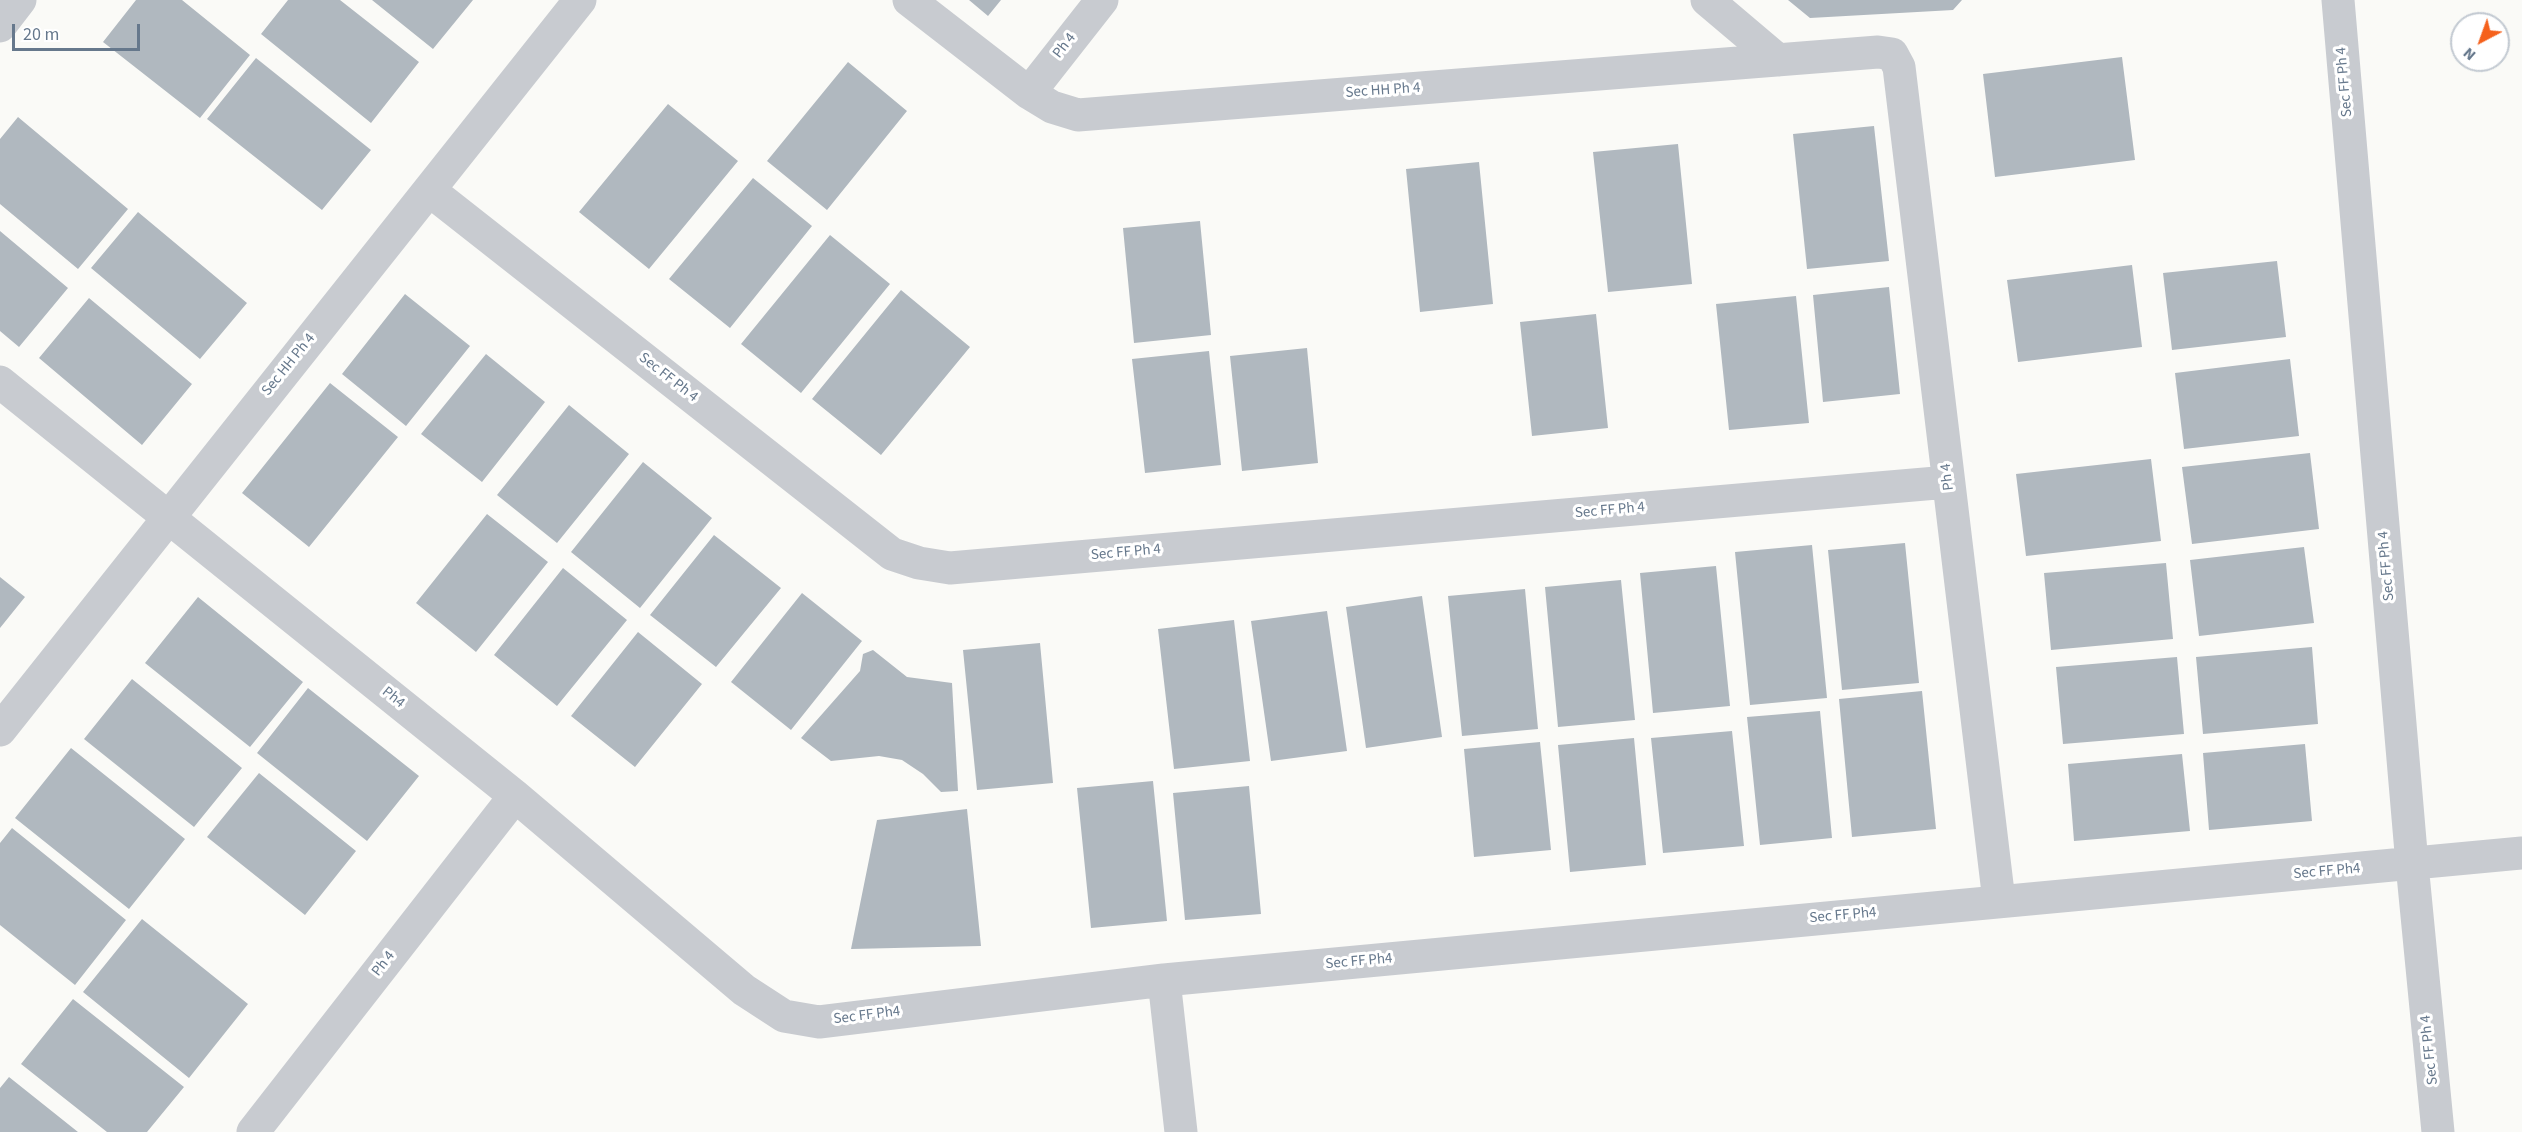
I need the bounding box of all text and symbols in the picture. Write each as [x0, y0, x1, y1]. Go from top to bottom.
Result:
scale bar [15, 12, 142, 50]
north arrow [2450, 12, 2510, 72]
text: 20 m [23, 22, 59, 47]
street label: Ph 4 [1050, 30, 1080, 62]
text: N [2458, 42, 2481, 66]
street label: Sec FF Ph 4 [2333, 46, 2357, 118]
street label: Sec HH Ph 4 [1345, 79, 1421, 103]
street label: Sec HH Ph 4 [258, 330, 320, 400]
street label: Sec FF Ph 4 [635, 349, 701, 407]
street label: Ph 4 [1937, 462, 1959, 492]
street label: Sec FF Ph 4 [1574, 499, 1646, 523]
street label: Sec FF Ph 4 [2375, 530, 2399, 602]
street label: Sec FF Ph 4 [1090, 541, 1162, 565]
street label: Ph4 [378, 683, 408, 713]
street label: Sec FF Ph4 [2293, 860, 2361, 884]
street label: Sec FF Ph4 [1809, 904, 1877, 928]
street label: Ph 4 [369, 948, 399, 980]
street label: Sec FF Ph4 [1325, 950, 1393, 974]
street label: Sec FF Ph4 [833, 1003, 901, 1029]
street label: Sec FF Ph 4 [2417, 1014, 2443, 1086]

